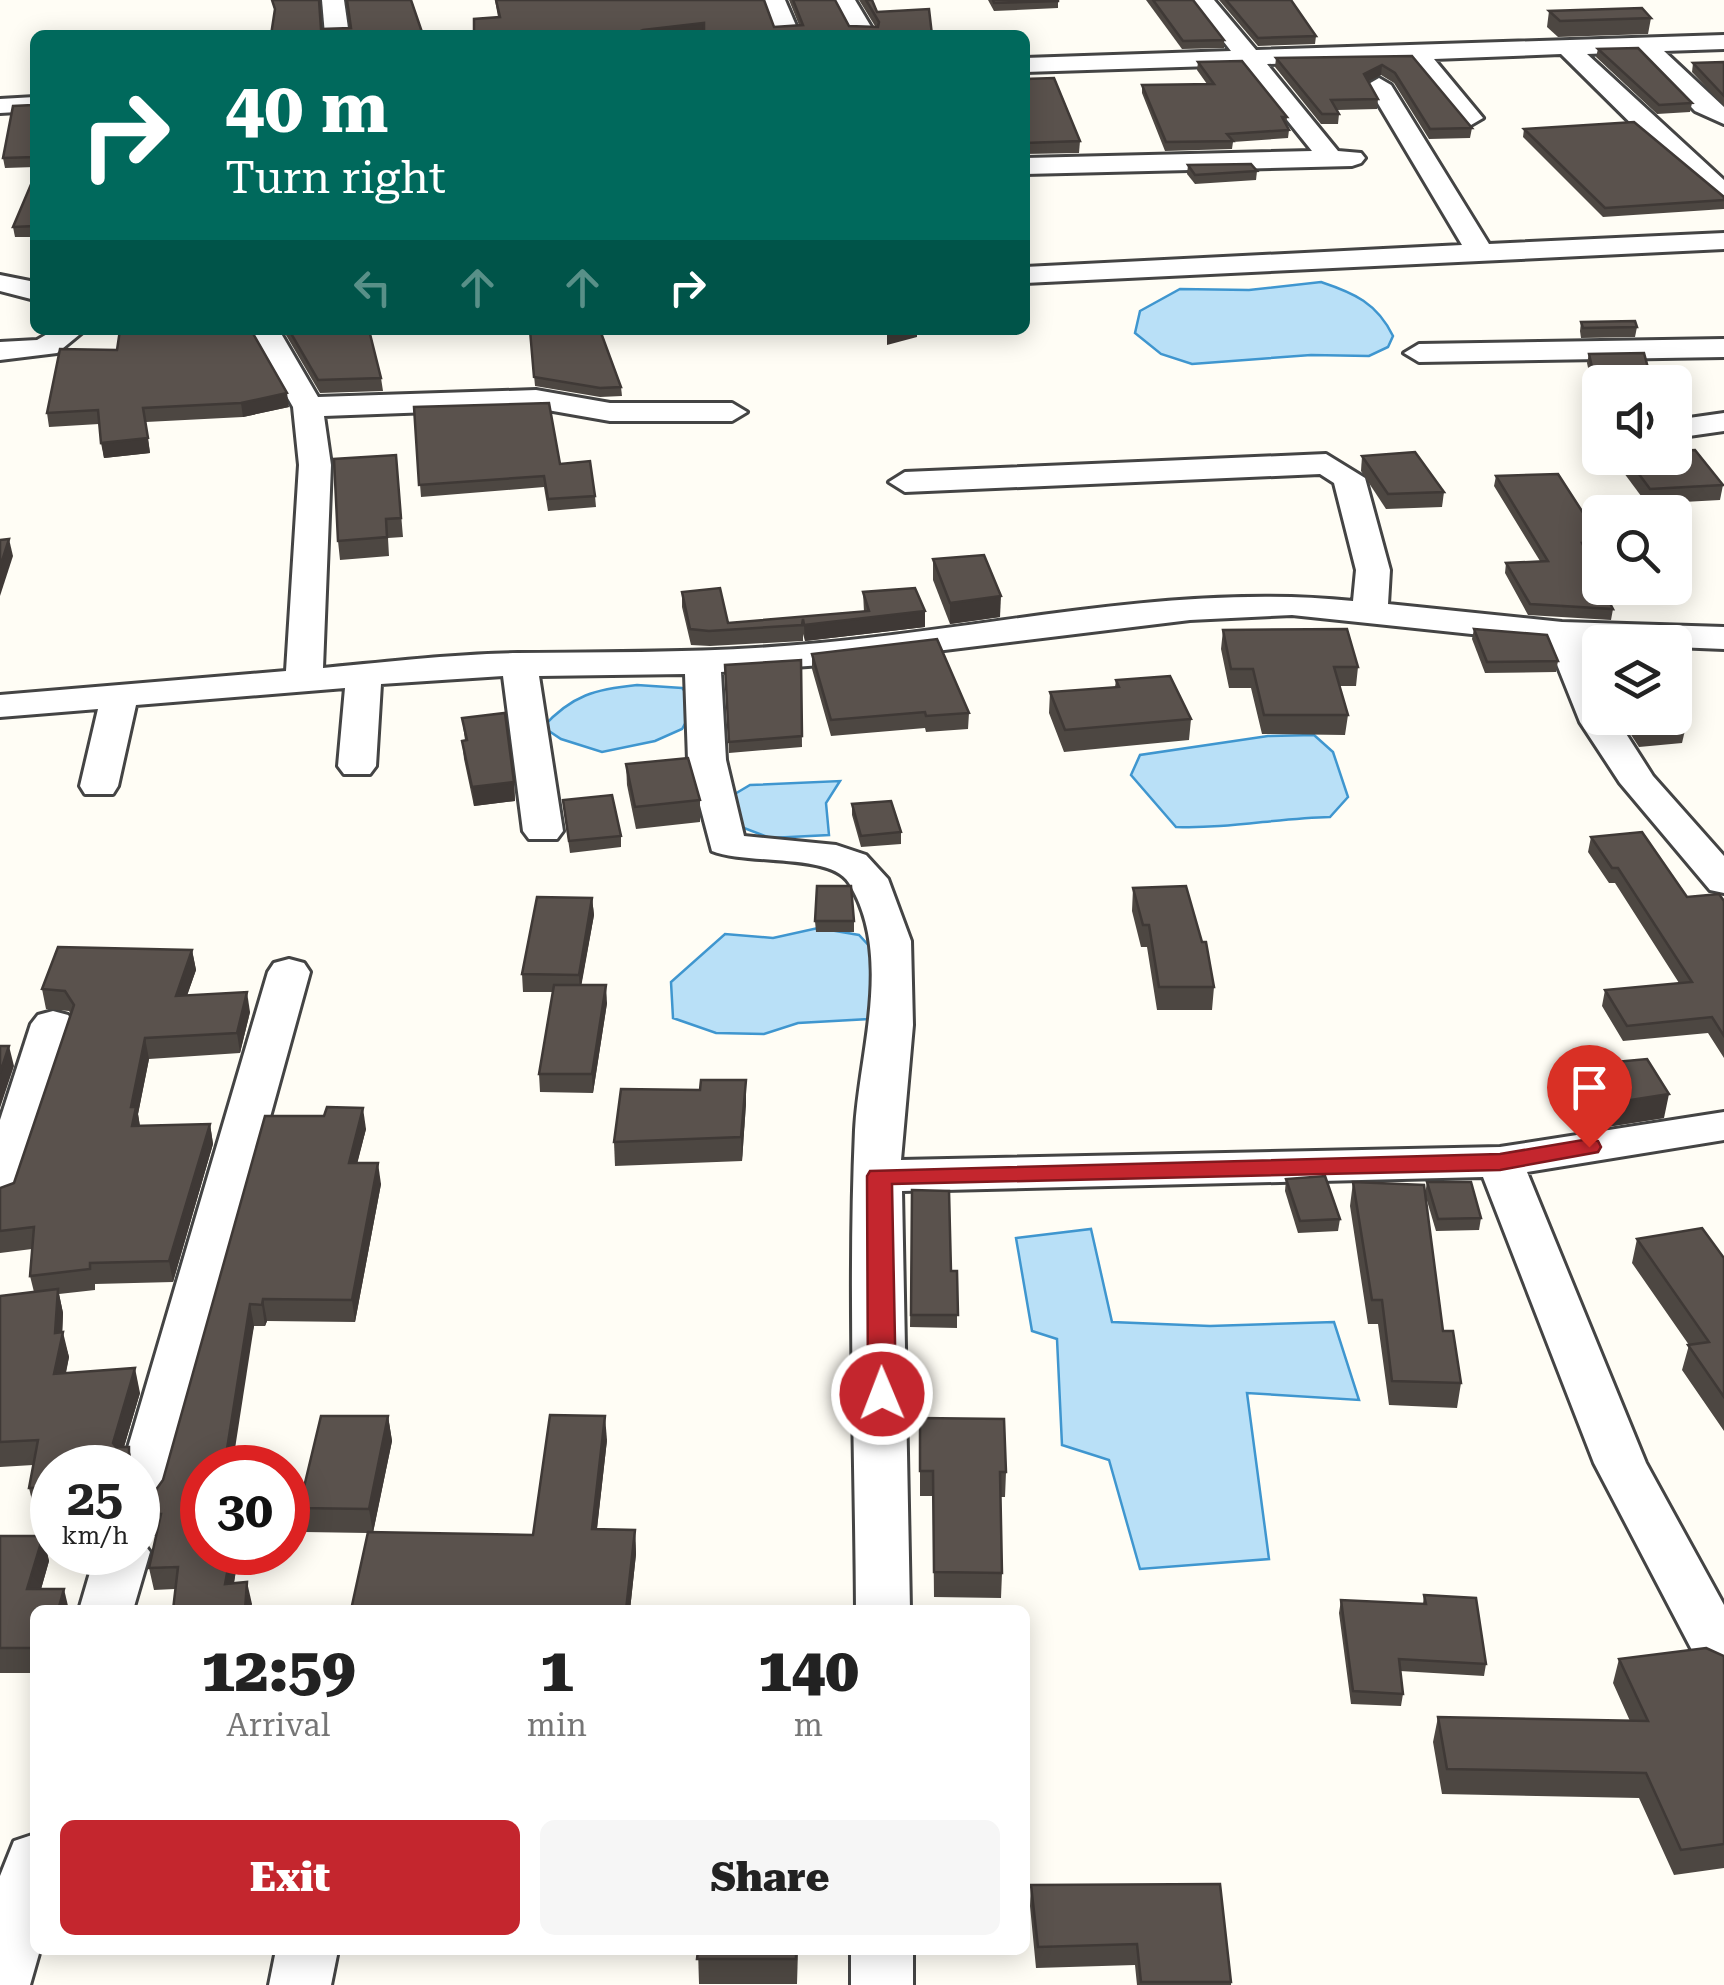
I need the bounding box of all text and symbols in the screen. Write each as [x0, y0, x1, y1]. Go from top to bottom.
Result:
text: 40 m [225, 67, 389, 149]
icon: right [60, 70, 190, 200]
text: Turn right [225, 151, 446, 204]
icon: left [345, 260, 400, 315]
icon: ahead [450, 260, 505, 315]
icon: ahead [555, 260, 610, 315]
icon: right [660, 260, 715, 315]
map controls [1582, 365, 1692, 735]
button: sound [1582, 365, 1692, 475]
button: search [1582, 495, 1692, 605]
button: layers [1582, 625, 1692, 735]
pin [1547, 1045, 1632, 1148]
icon: arrive [1562, 1060, 1617, 1115]
position arrow [830, 1342, 934, 1446]
speed limit sign: 30 [180, 1445, 310, 1575]
text: 25 [67, 1469, 123, 1527]
text: km/h [62, 1521, 128, 1550]
text: 12:59 [201, 1635, 356, 1706]
text: 1 [540, 1635, 574, 1706]
text: 140 [758, 1635, 859, 1706]
text: Arrival [226, 1706, 330, 1744]
text: min [527, 1706, 587, 1744]
text: m [794, 1706, 823, 1744]
button: Exit [60, 1820, 520, 1935]
button: Share [540, 1820, 1000, 1935]

